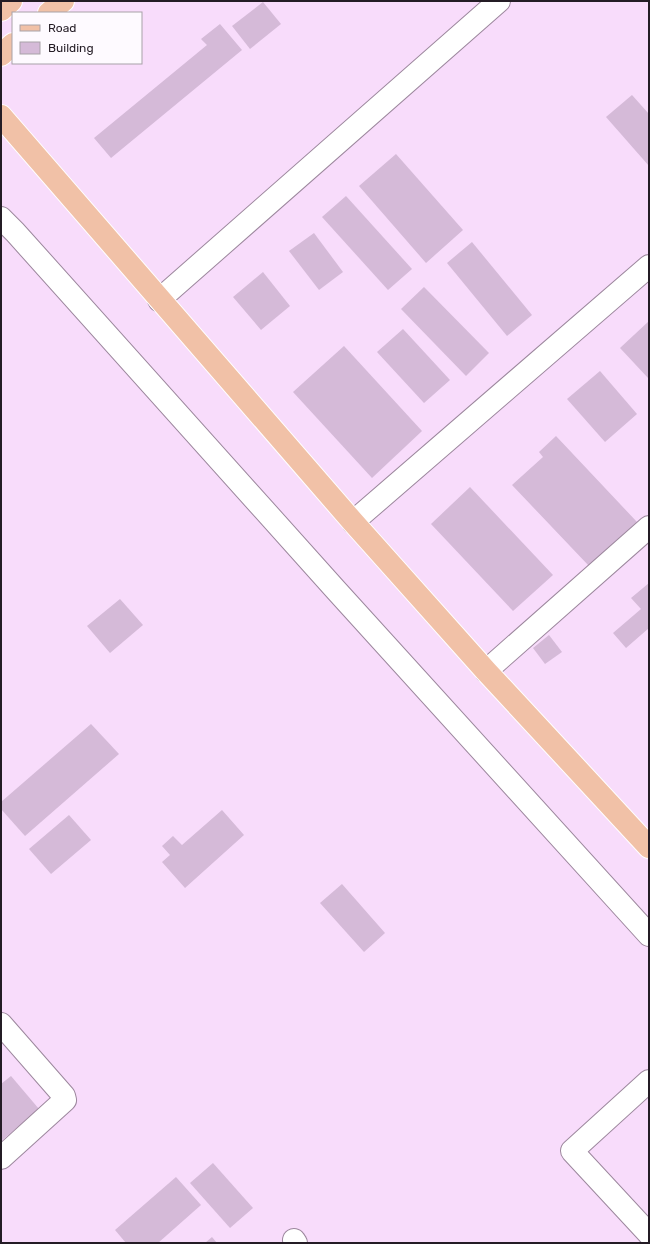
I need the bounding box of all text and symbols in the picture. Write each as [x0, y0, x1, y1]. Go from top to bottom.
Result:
legend [12, 12, 142, 64]
text: Road [48, 21, 76, 35]
text: Building [48, 41, 94, 55]

